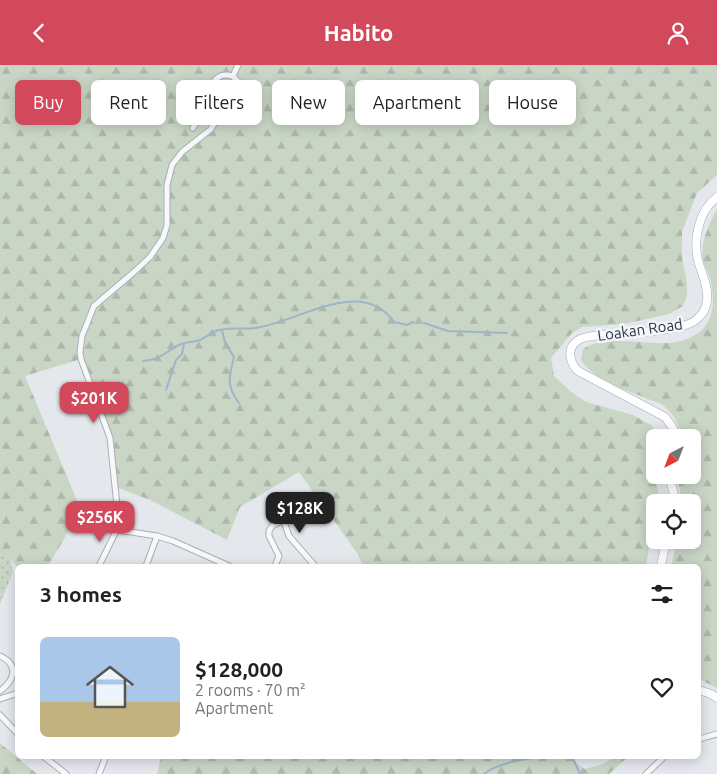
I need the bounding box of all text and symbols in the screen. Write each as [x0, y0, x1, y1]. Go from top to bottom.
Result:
icon: back [25, 19, 53, 47]
icon: person [664, 19, 692, 47]
text: Habito [324, 20, 393, 45]
chip: Buy [15, 80, 81, 125]
chip: Rent [91, 80, 166, 125]
chip: Filters [176, 80, 262, 125]
chip: New [272, 80, 345, 125]
chip: Apartment [355, 80, 479, 125]
chip: House [489, 80, 576, 125]
street label: Loakan Road [596, 315, 684, 344]
pin: $201K [59, 381, 129, 424]
text: $201K [71, 389, 117, 407]
north arrow [646, 429, 701, 484]
map controls [646, 429, 701, 549]
pin: $128K [265, 491, 335, 534]
button: locate [646, 494, 701, 549]
text: $128K [277, 499, 323, 517]
pin: $256K [65, 501, 135, 543]
text: $256K [77, 508, 123, 526]
icon: filters [648, 580, 676, 608]
text: 3 homes [40, 582, 122, 606]
icon: home [80, 657, 140, 717]
text: $128,000 [195, 657, 283, 681]
icon: heart [648, 673, 676, 701]
text: 2 rooms · 70 m² [195, 681, 306, 699]
text: Apartment [195, 699, 273, 717]

